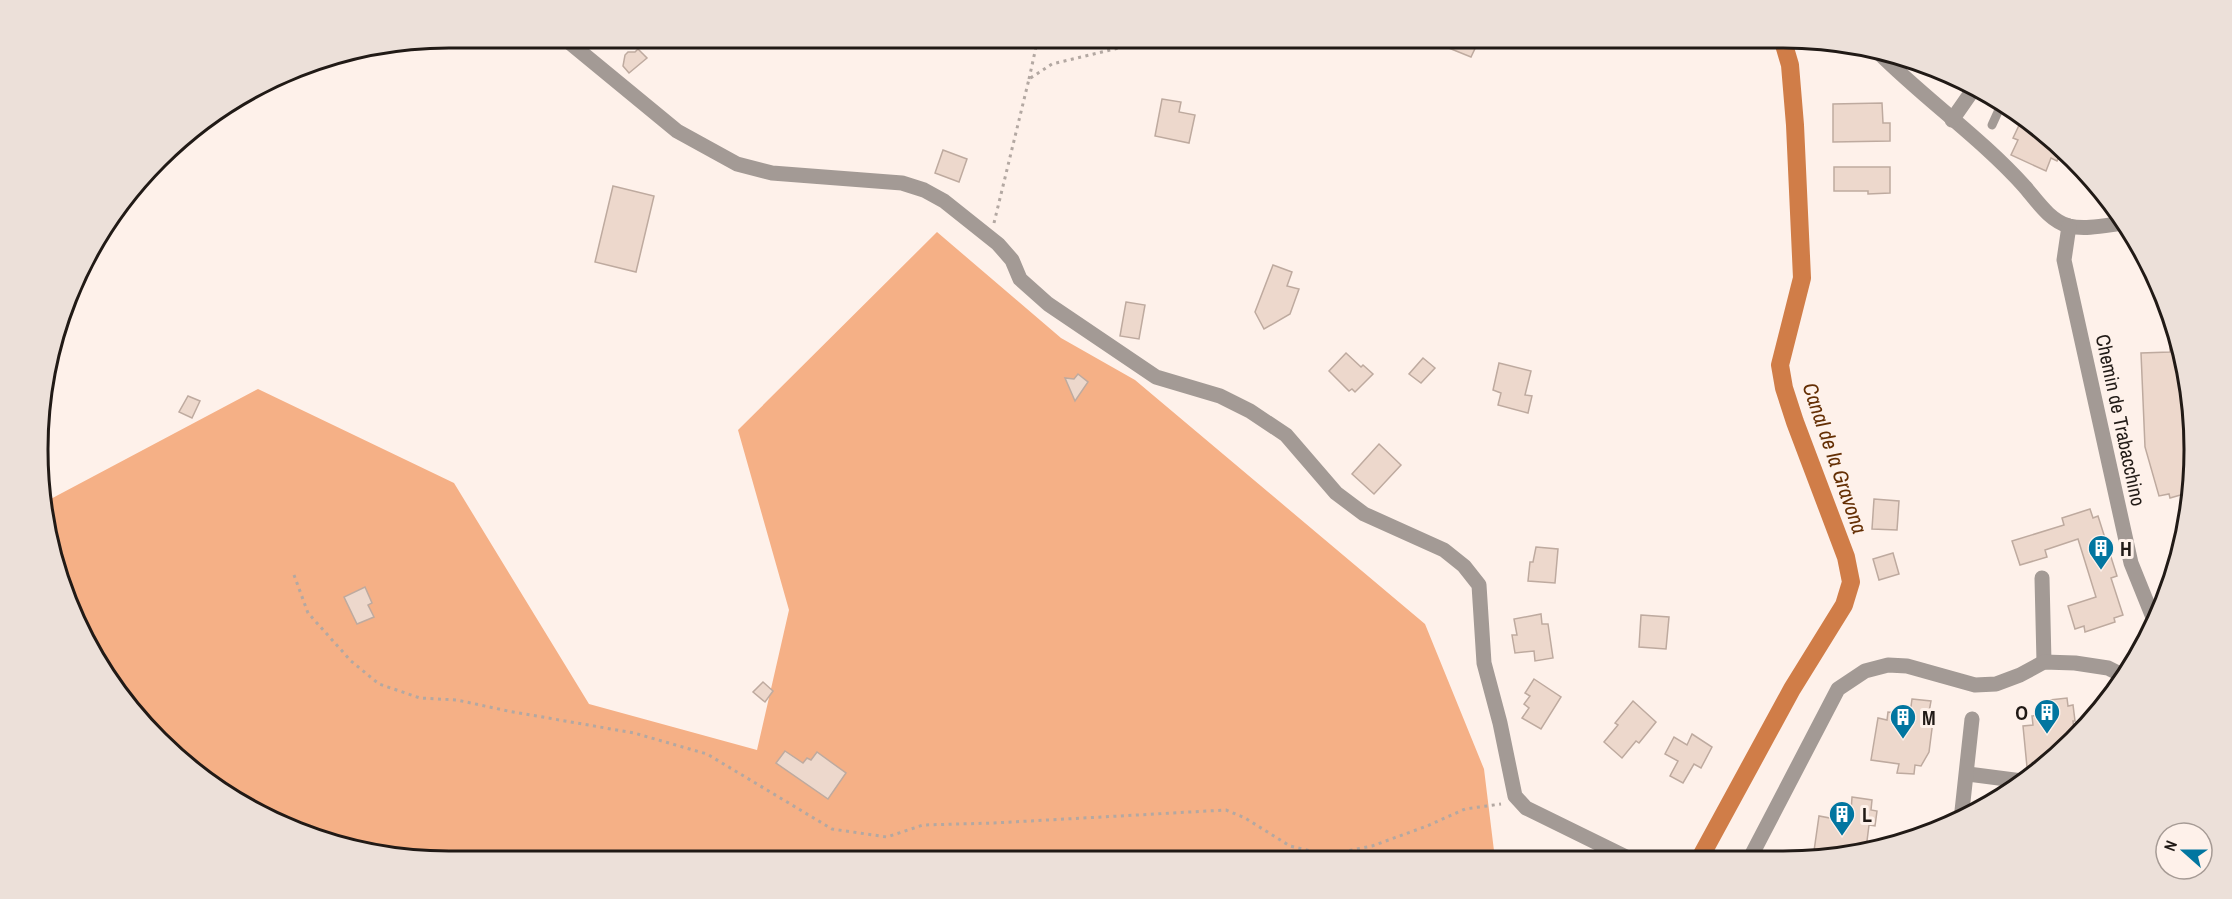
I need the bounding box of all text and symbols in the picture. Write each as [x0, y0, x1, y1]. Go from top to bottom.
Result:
street label: Chemin de Trabacchino [2090, 332, 2152, 508]
water label: Canal de la Gravona [1796, 379, 1874, 537]
building icon: H [2086, 533, 2116, 571]
place label: H [2120, 535, 2132, 562]
building icon: O [2032, 697, 2062, 735]
place label: O [2015, 699, 2028, 726]
building icon: M [1888, 702, 1918, 740]
place label: M [1922, 704, 1936, 731]
building icon: L [1827, 799, 1857, 837]
place label: L [1862, 801, 1872, 828]
north arrow [2154, 821, 2214, 881]
text: N [2158, 837, 2182, 854]

